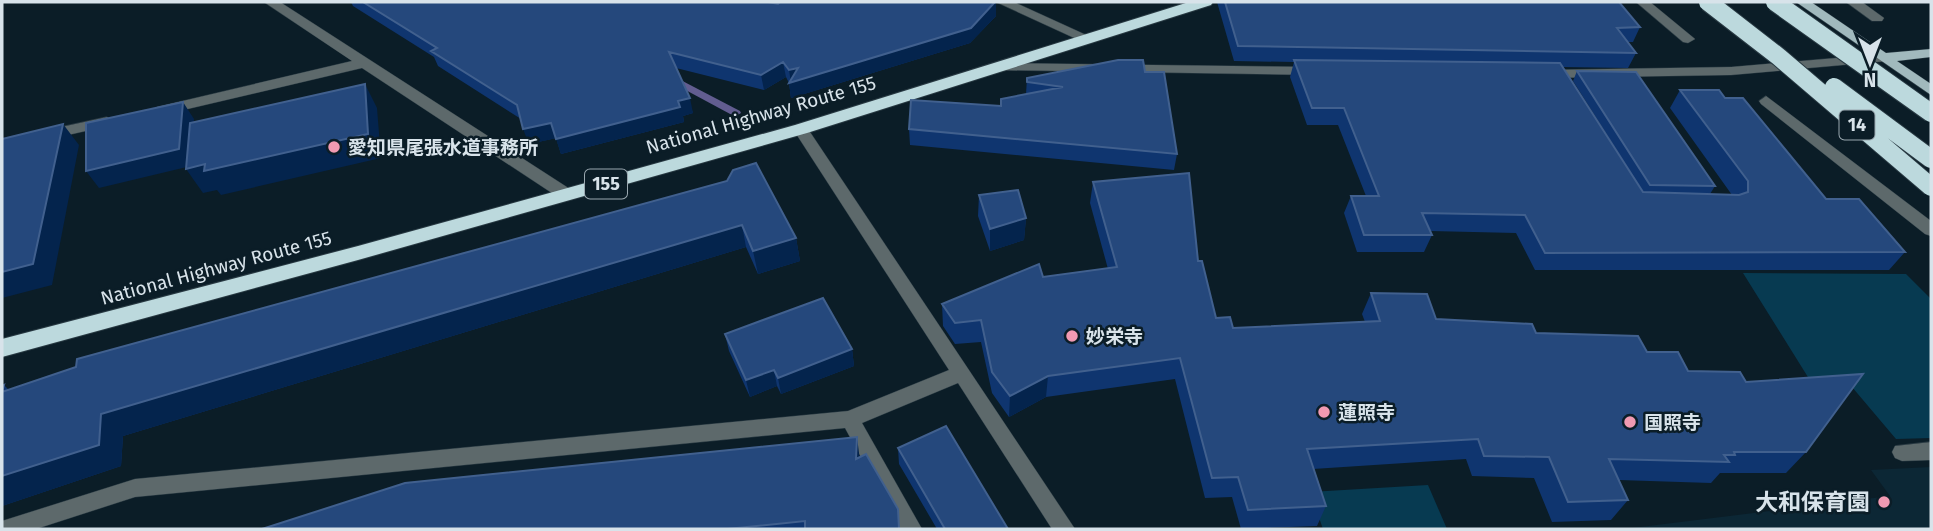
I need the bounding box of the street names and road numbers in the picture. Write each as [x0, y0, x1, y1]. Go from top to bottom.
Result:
street label: National Highway Route 155 [643, 71, 879, 159]
road number: 14 [1840, 110, 1874, 140]
road number: 155 [585, 169, 627, 198]
street label: National Highway Route 155 [98, 226, 334, 310]

